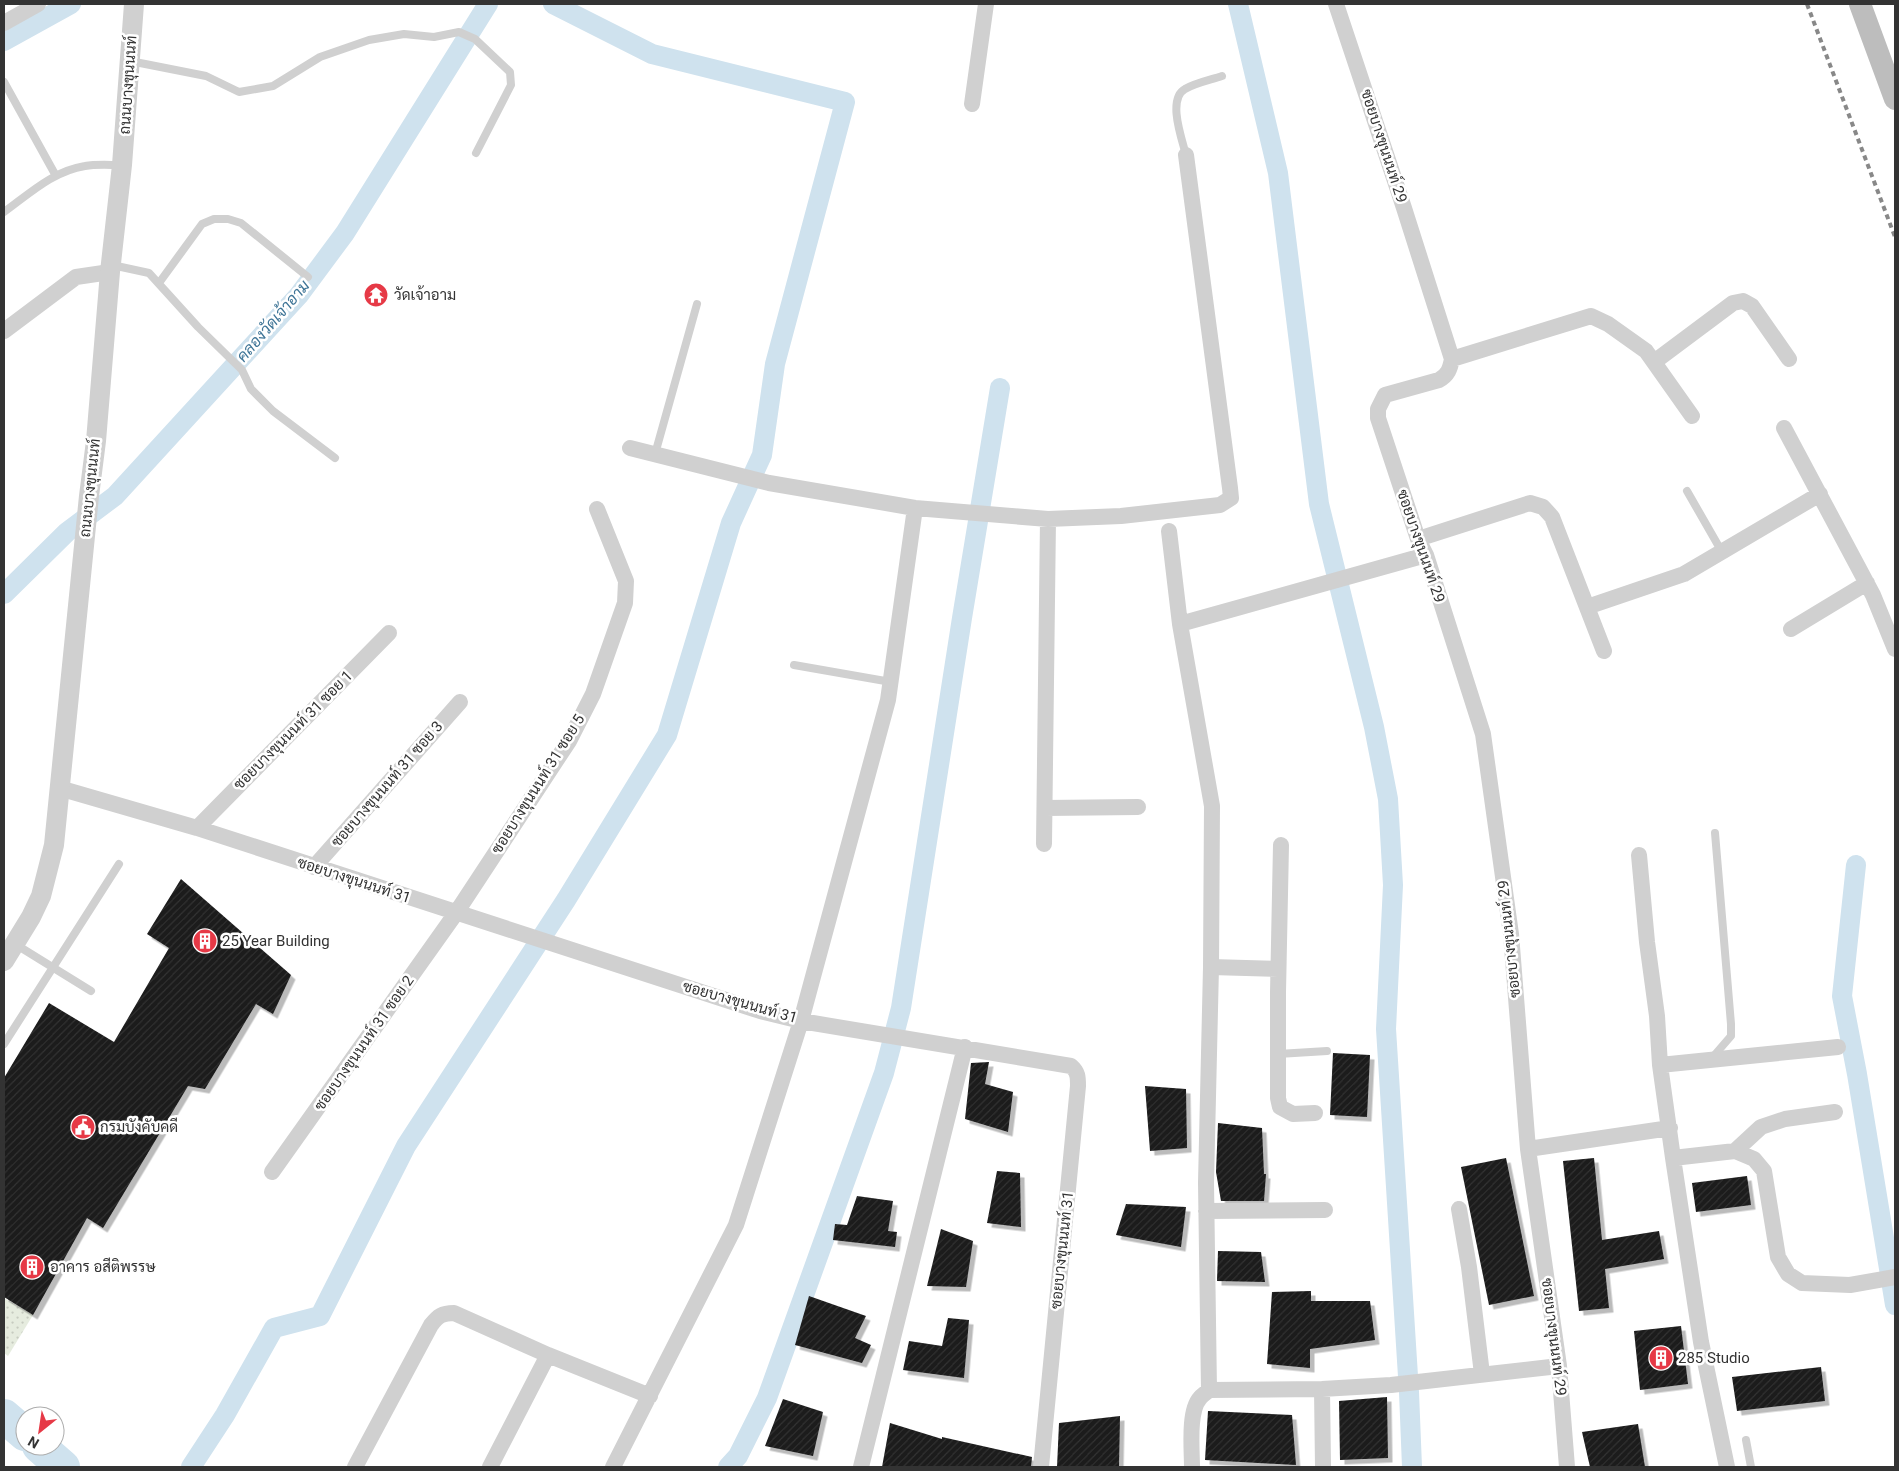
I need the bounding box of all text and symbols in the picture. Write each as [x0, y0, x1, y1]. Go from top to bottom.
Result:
street label: ถนนบางขุนนนท์ [115, 35, 142, 135]
street label: ซอยบางขุนนนท์ 29 [1355, 87, 1412, 206]
water label: คลองวัดเจ้าอาม [231, 275, 314, 366]
temple icon: วัดเจ้าอาม [363, 282, 389, 308]
place label: วัดเจ้าอาม [394, 285, 456, 304]
street label: ถนนบางขุนนนท์ [75, 438, 106, 538]
street label: ซอยบางขุนนนท์ 29 [1391, 487, 1450, 606]
street label: ซอยบางขุนนนท์ 31 ซอย 1 [229, 666, 358, 795]
street label: ซอยบางขุนนนท์ 31 ซอย 5 [487, 710, 590, 858]
street label: ซอยบางขุนนนท์ 31 ซอย 3 [327, 717, 448, 852]
street label: ซอยบางขุนนนท์ 31 [294, 852, 413, 909]
street label: ซอยบางขุนนนท์ 29 [1493, 879, 1526, 999]
building icon: 25 Year Building [192, 928, 218, 954]
place label: 25 Year Building [222, 932, 330, 950]
street label: ซอยบางขุนนนท์ 31 ซอย 2 [310, 971, 419, 1115]
street label: ซอยบางขุนนนท์ 31 [680, 976, 800, 1029]
public building icon: กรมบังคับคดี [70, 1114, 96, 1140]
place label: กรมบังคับคดี [100, 1117, 178, 1136]
street label: ซอยบางขุนนนท์ 31 [1046, 1190, 1079, 1310]
building icon: อาคาร อสีติพรรษ [19, 1254, 45, 1280]
place label: อาคาร อสีติพรรษ [50, 1257, 156, 1276]
street label: ซอยบางขุนนนท์ 29 [1536, 1277, 1571, 1397]
building icon: 285 Studio [1648, 1345, 1674, 1371]
place label: 285 Studio [1678, 1349, 1750, 1367]
north arrow [15, 1406, 65, 1456]
text: N [25, 1433, 42, 1452]

